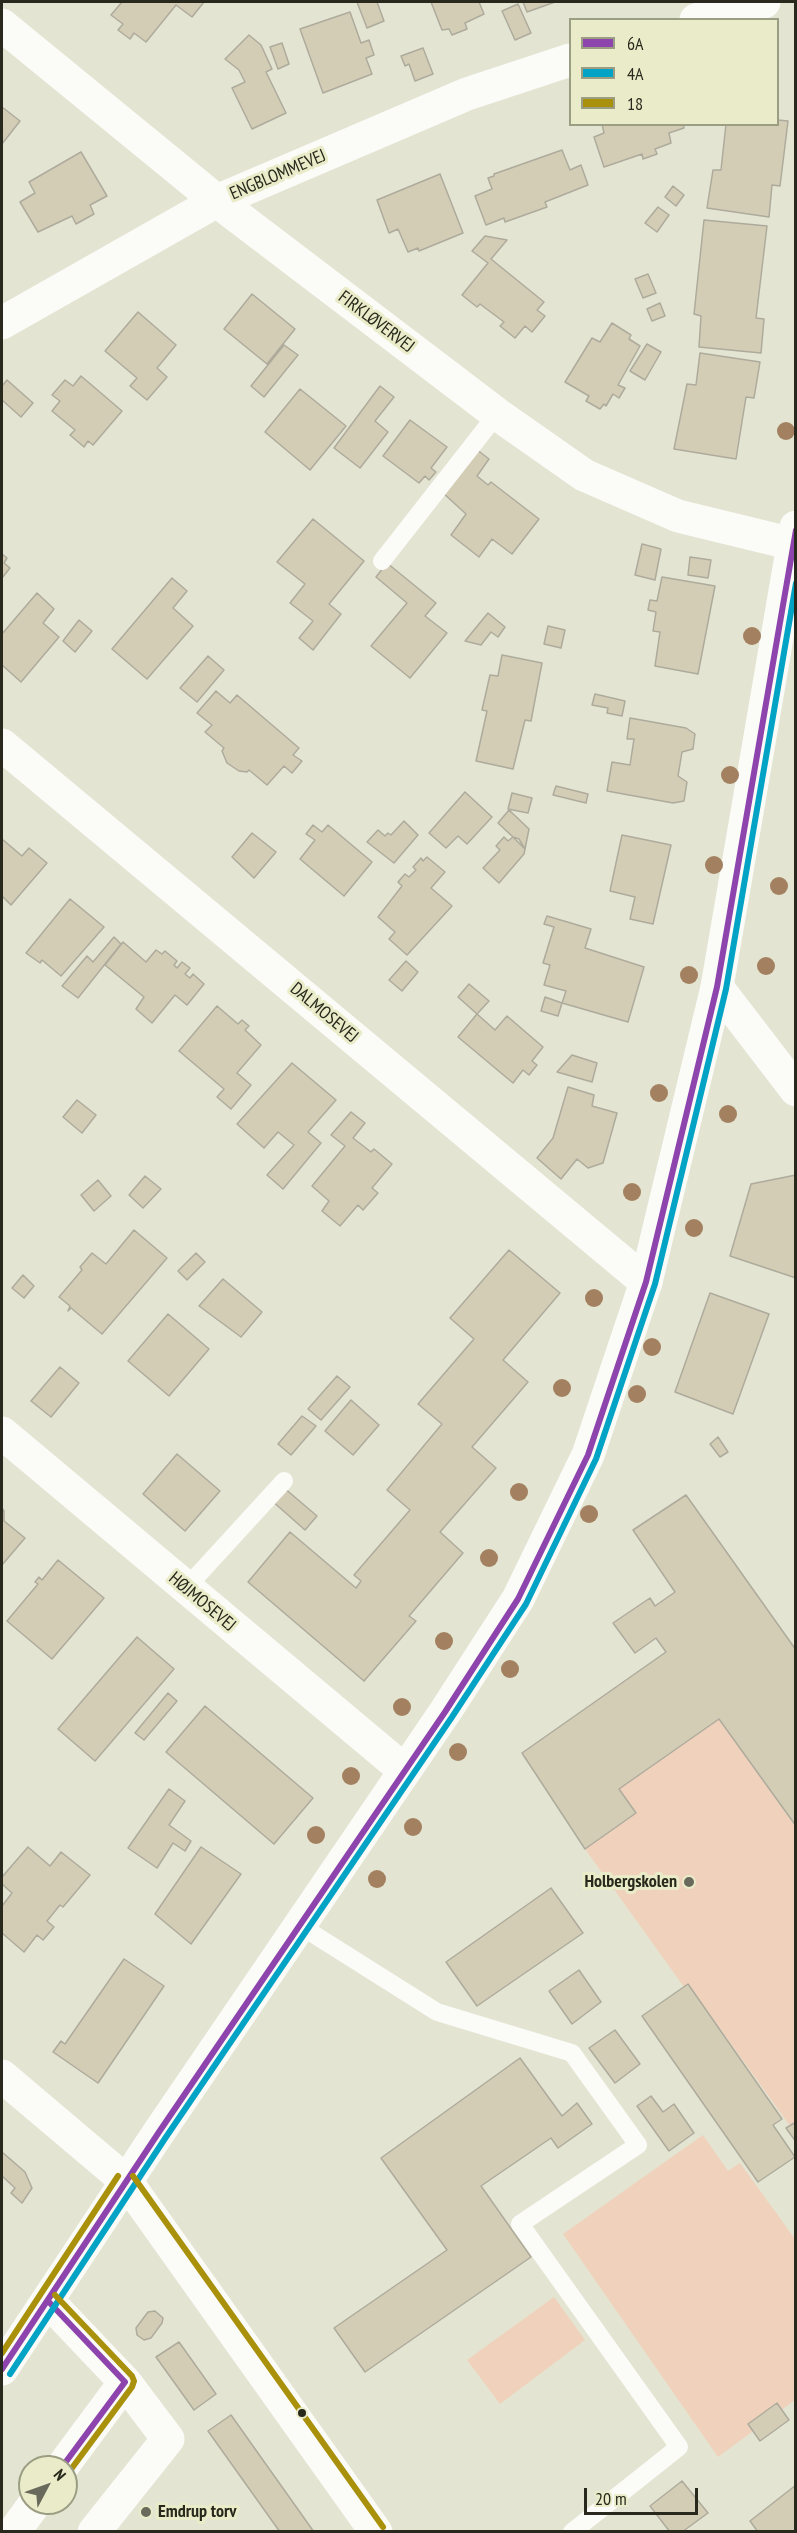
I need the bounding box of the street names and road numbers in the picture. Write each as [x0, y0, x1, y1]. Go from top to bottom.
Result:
street label: ENGBLOMMEVEJ [227, 145, 329, 205]
street label: FIRKLØVERVEJ [334, 286, 418, 358]
street label: DALMOSEVEJ [286, 978, 362, 1048]
street label: HØJMOSEVEJ [164, 1568, 240, 1636]

